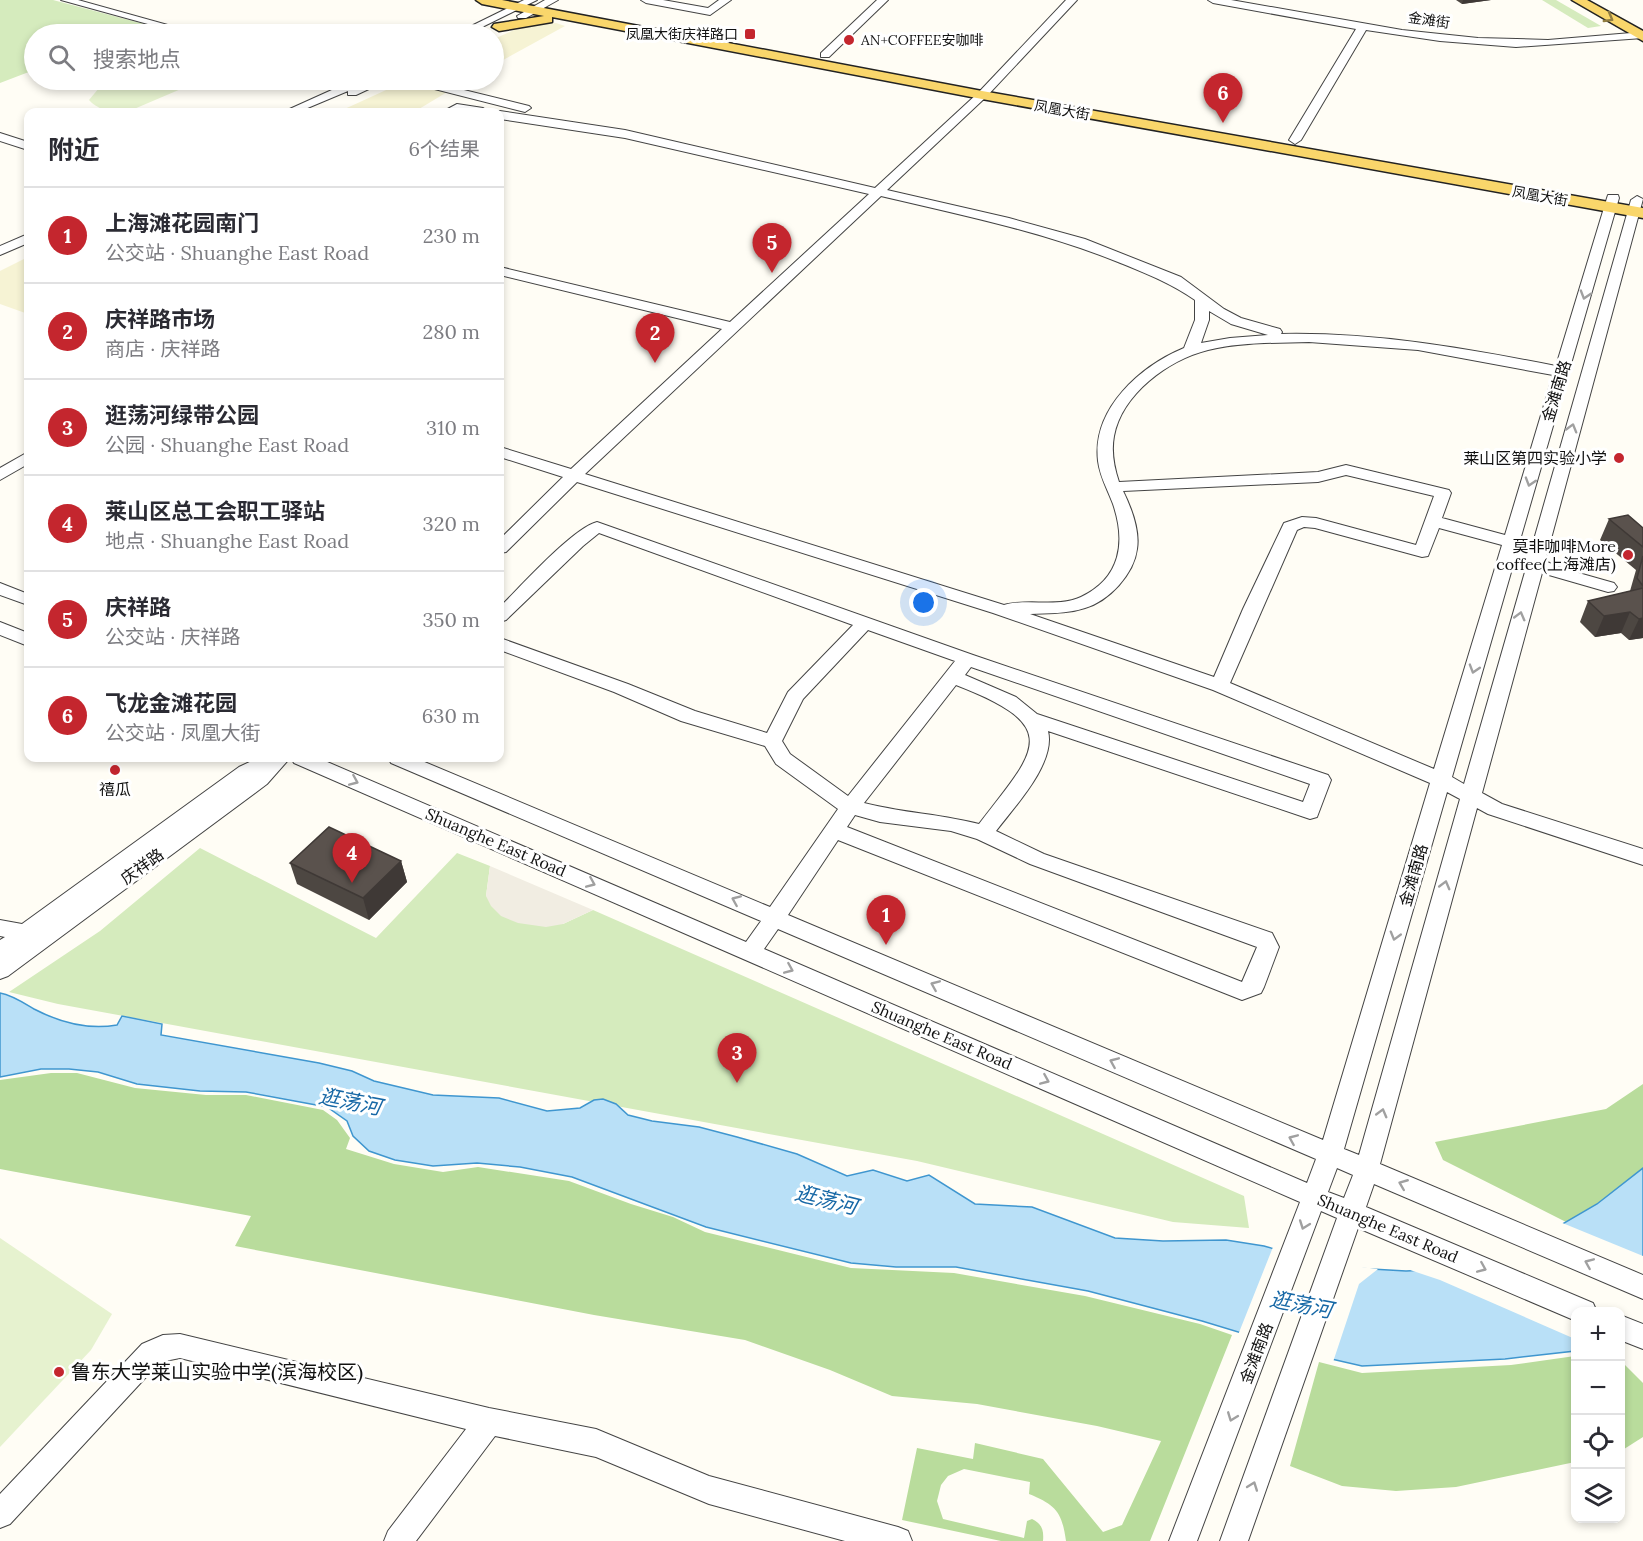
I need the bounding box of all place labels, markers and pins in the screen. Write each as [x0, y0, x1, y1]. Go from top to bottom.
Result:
place label: 凤凰大街庆祥路口 [626, 25, 738, 43]
marker: 凤凰大街庆祥路口 [743, 27, 757, 41]
place label: AN+COFFEE安咖啡 [860, 31, 983, 49]
marker: AN+COFFEE安咖啡 [842, 33, 856, 47]
pin: 6 [1204, 74, 1242, 123]
pin: 5 [752, 224, 792, 273]
pin: 2 [636, 314, 674, 363]
place label: 莱山区第四实验小学 [1463, 448, 1607, 468]
marker: 莱山区第四实验小学 [1612, 451, 1626, 465]
place label: 莫非咖啡More coffee(上海滩店) [1496, 536, 1616, 575]
marker: 莫非咖啡More coffee(上海滩店) [1621, 548, 1635, 562]
marker: 禧瓜 [108, 763, 122, 777]
place label: 禧瓜 [99, 779, 131, 799]
pin: 4 [332, 834, 372, 883]
pin: 1 [866, 896, 906, 945]
pin: 3 [718, 1034, 756, 1083]
place label: 鲁东大学莱山实验中学(滨海校区) [71, 1359, 363, 1385]
marker: 鲁东大学莱山实验中学(滨海校区) [52, 1365, 66, 1379]

